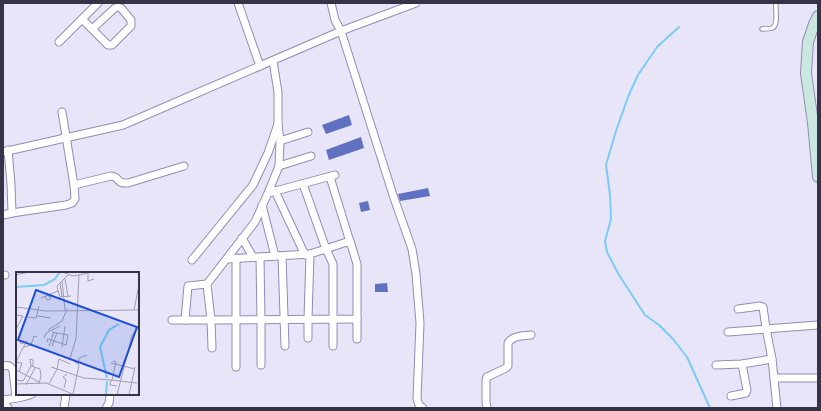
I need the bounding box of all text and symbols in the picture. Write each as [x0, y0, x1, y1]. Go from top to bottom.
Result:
inset map [16, 272, 139, 395]

